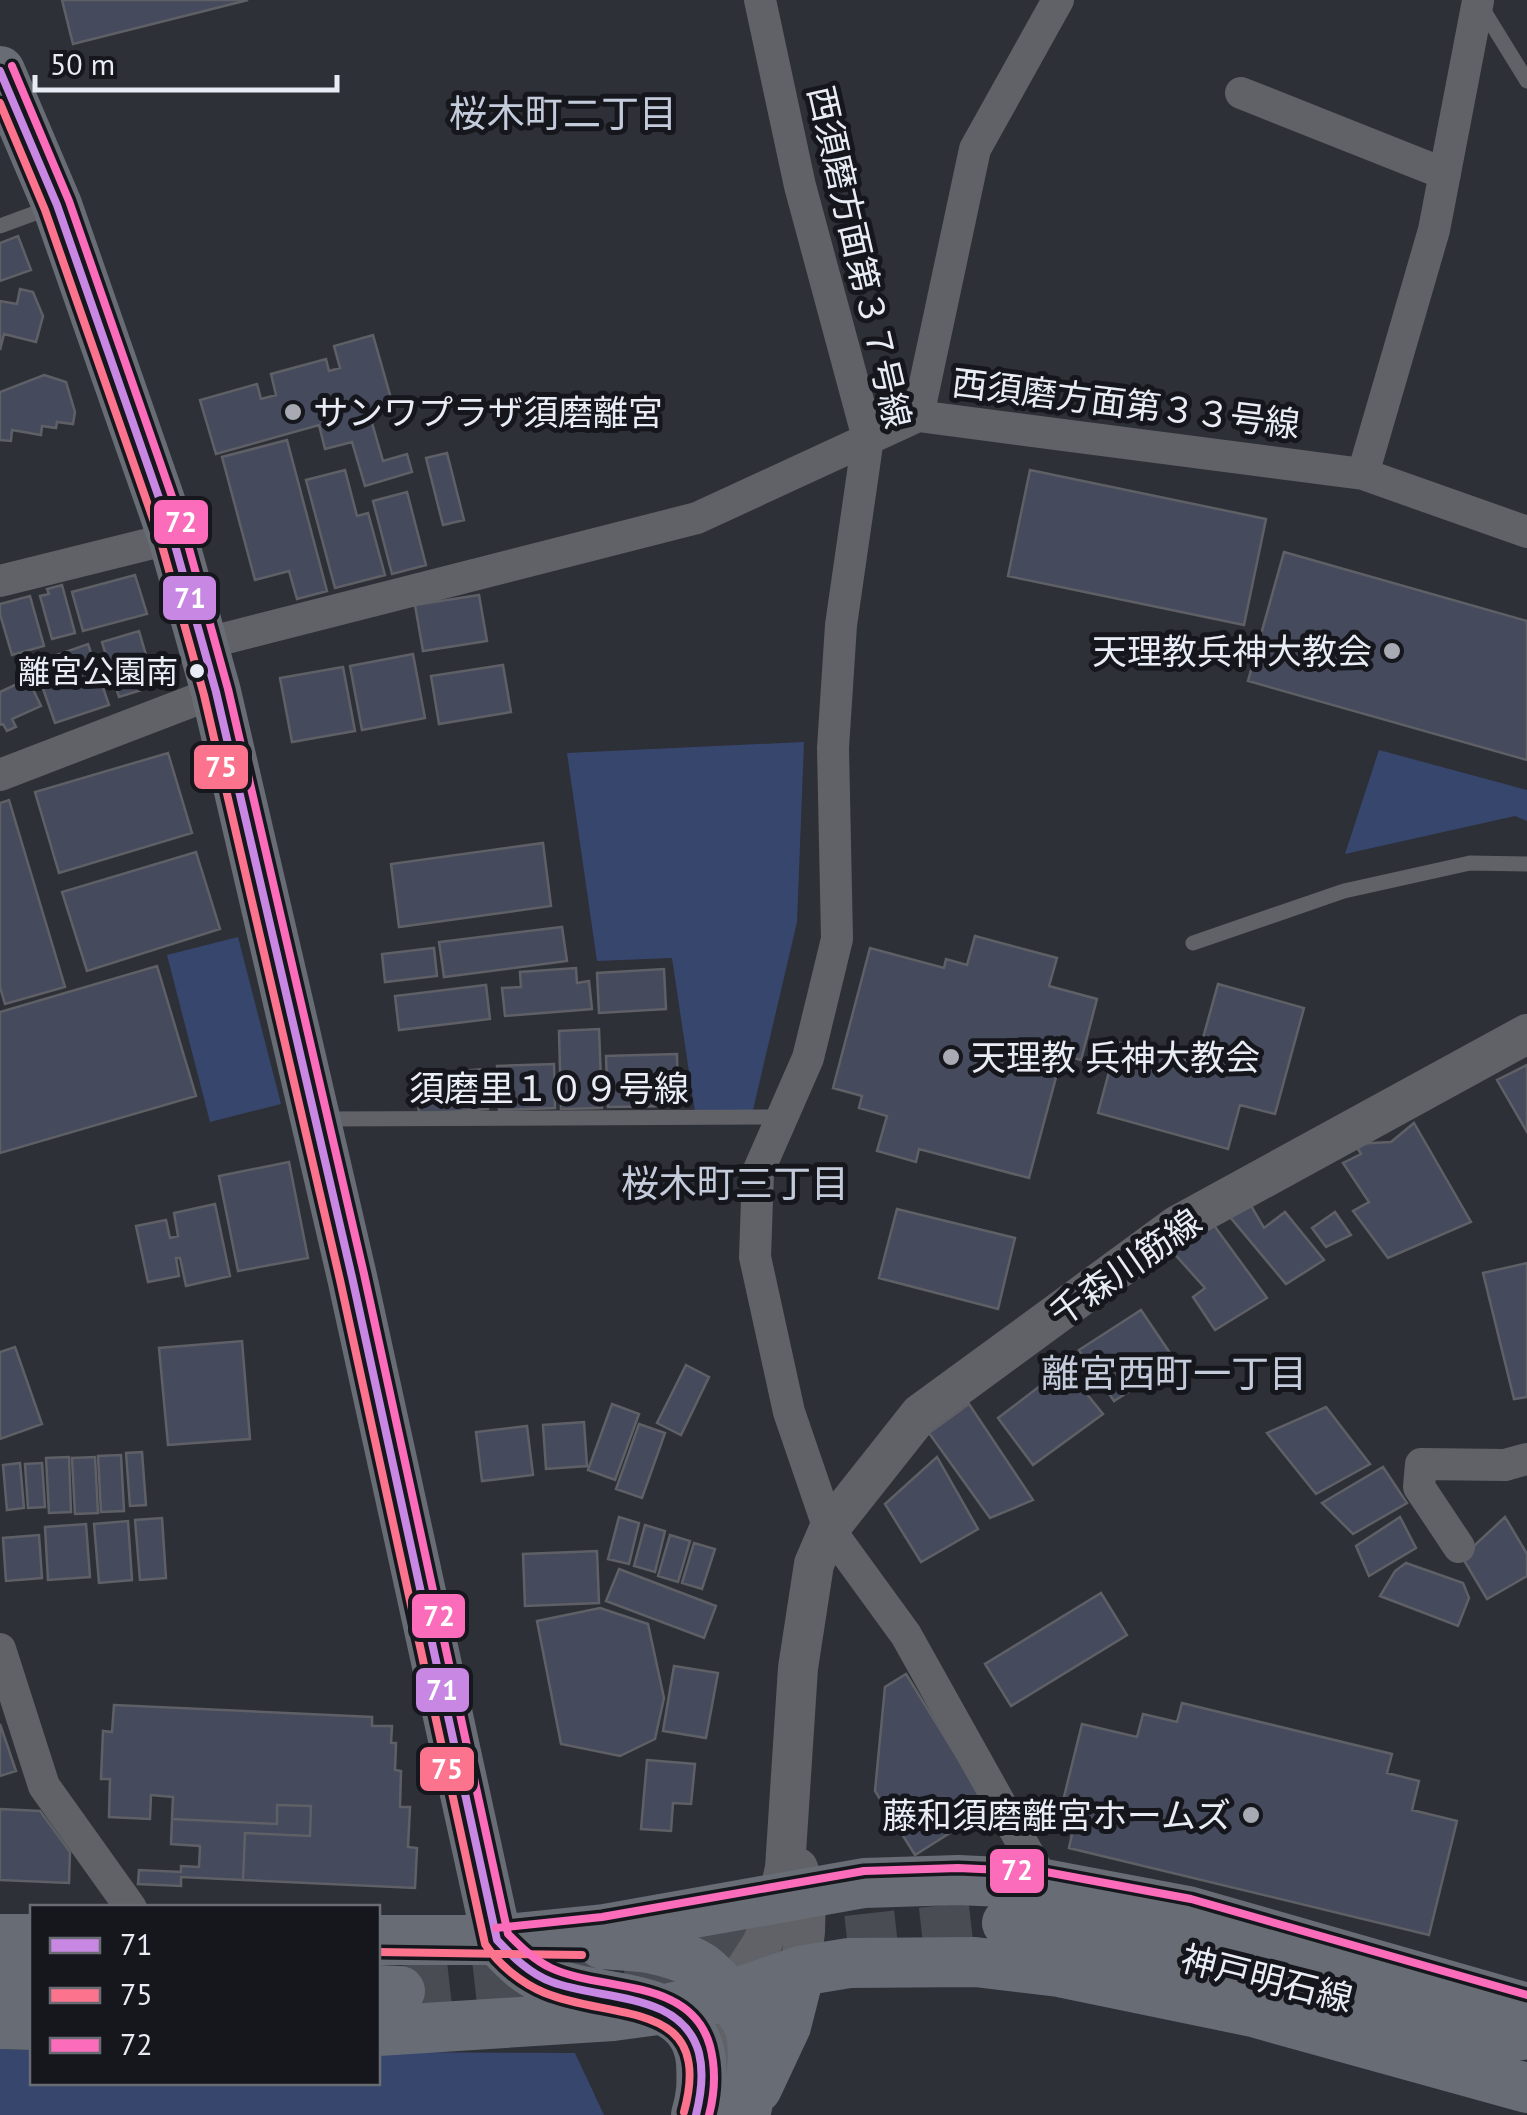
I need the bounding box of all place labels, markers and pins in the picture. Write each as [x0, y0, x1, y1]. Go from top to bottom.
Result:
place label: サンワプラザ須磨離宮 [313, 389, 663, 435]
marker: サンワプラザ須磨離宮 [282, 401, 304, 423]
place label: 天理教兵神大教会 [1092, 628, 1372, 674]
marker: 天理教兵神大教会 [1381, 640, 1403, 662]
place label: 離宮公園南 [18, 650, 178, 692]
marker: 離宮公園南 [187, 661, 207, 681]
place label: 天理教 兵神大教会 [971, 1034, 1260, 1080]
marker: 天理教 兵神大教会 [940, 1046, 962, 1068]
place label: 藤和須磨離宮ホームズ [882, 1792, 1231, 1838]
marker: 藤和須磨離宮ホームズ [1240, 1804, 1262, 1826]

